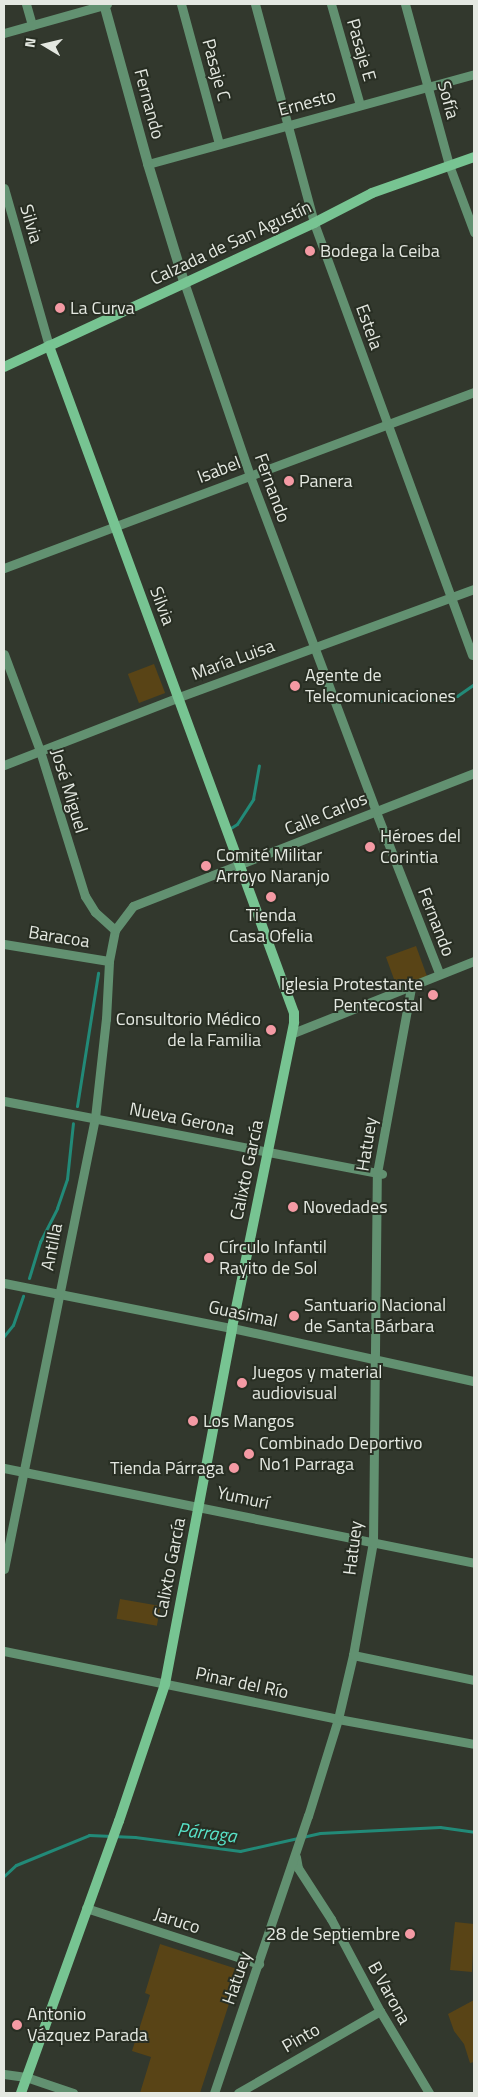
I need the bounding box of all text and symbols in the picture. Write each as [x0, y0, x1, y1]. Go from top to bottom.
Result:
street label: Pasaje E [342, 16, 380, 84]
north arrow [20, 20, 70, 70]
text: N [19, 36, 41, 49]
street label: Pasaje C [197, 36, 235, 104]
street label: Fernando [129, 67, 169, 141]
street label: Sofía [433, 79, 463, 121]
street label: Ernesto [276, 85, 338, 121]
street label: Calzada de San Agustín [147, 196, 315, 290]
street label: Silvia [15, 202, 47, 246]
place label: Bodega la Ceiba [320, 240, 440, 262]
marker: Bodega la Ceiba [304, 245, 316, 257]
place label: La Curva [70, 297, 135, 319]
street label: Estela [351, 301, 387, 353]
marker: La Curva [54, 302, 66, 314]
street label: Fernando [250, 451, 294, 525]
street label: Isabel [194, 452, 244, 488]
place label: Panera [299, 470, 353, 492]
marker: Panera [283, 475, 295, 487]
street label: Silvia [145, 584, 179, 628]
street label: María Luisa [189, 635, 277, 685]
place label: Agente de Telecomunicaciones [305, 665, 456, 708]
marker: Agente de Telecomunicaciones [289, 680, 301, 692]
street label: José Miguel [46, 746, 92, 836]
street label: Calle Carlos [282, 788, 370, 840]
place label: Héroes del Corintia [380, 826, 461, 869]
marker: Héroes del Corintia [364, 841, 376, 853]
place label: Comité Militar Arroyo Naranjo [216, 845, 330, 888]
marker: Comité Militar Arroyo Naranjo [200, 860, 212, 872]
street label: Fernando [413, 885, 459, 959]
marker: Tienda Casa Ofelia [265, 891, 277, 903]
place label: Tienda Casa Ofelia [229, 905, 313, 948]
street label: Baracoa [27, 922, 91, 952]
place label: Iglesia Protestante Pentecostal [281, 974, 423, 1016]
marker: Iglesia Protestante Pentecostal [427, 989, 439, 1001]
place label: Consultorio Médico de la Familia [116, 1009, 261, 1052]
marker: Consultorio Médico de la Familia [265, 1024, 277, 1036]
street label: Nueva Gerona [128, 1098, 236, 1140]
street label: Hatuey [352, 1115, 382, 1173]
street label: Calixto García [226, 1118, 268, 1222]
place label: Novedades [303, 1196, 388, 1218]
marker: Novedades [287, 1201, 299, 1213]
street label: Antilla [37, 1221, 67, 1273]
place label: Círculo Infantil Rayito de Sol [219, 1237, 327, 1280]
marker: Círculo Infantil Rayito de Sol [203, 1252, 215, 1264]
place label: Santuario Nacional de Santa Bárbara [304, 1295, 446, 1338]
street label: Guasimal [206, 1296, 280, 1332]
marker: Santuario Nacional de Santa Bárbara [288, 1310, 300, 1322]
place label: Juegos y material audiovisual [252, 1362, 382, 1405]
marker: Juegos y material audiovisual [236, 1377, 248, 1389]
place label: Los Mangos [203, 1410, 294, 1432]
marker: Los Mangos [187, 1415, 199, 1427]
place label: Combinado Deportivo No1 Parraga [259, 1433, 422, 1476]
marker: Combinado Deportivo No1 Parraga [243, 1448, 255, 1460]
place label: Tienda Párraga [110, 1457, 224, 1479]
marker: Tienda Párraga [228, 1462, 240, 1474]
street label: Yumurí [215, 1482, 271, 1514]
street label: Calixto García [150, 1516, 190, 1620]
street label: Hatuey [339, 1520, 367, 1576]
street label: Pinar del Río [193, 1663, 291, 1703]
water label: Párraga [176, 1817, 238, 1847]
street label: Jaruco [151, 1903, 203, 1939]
place label: 28 de Septiembre [266, 1923, 400, 1945]
marker: 28 de Septiembre [404, 1928, 416, 1940]
street label: Hatuey [218, 1949, 256, 2007]
street label: B Varona [363, 1958, 415, 2028]
place label: Antonio Vázquez Parada [27, 2004, 148, 2046]
marker: Antonio Vázquez Parada [11, 2019, 23, 2031]
street label: Pinto [278, 2019, 324, 2057]

